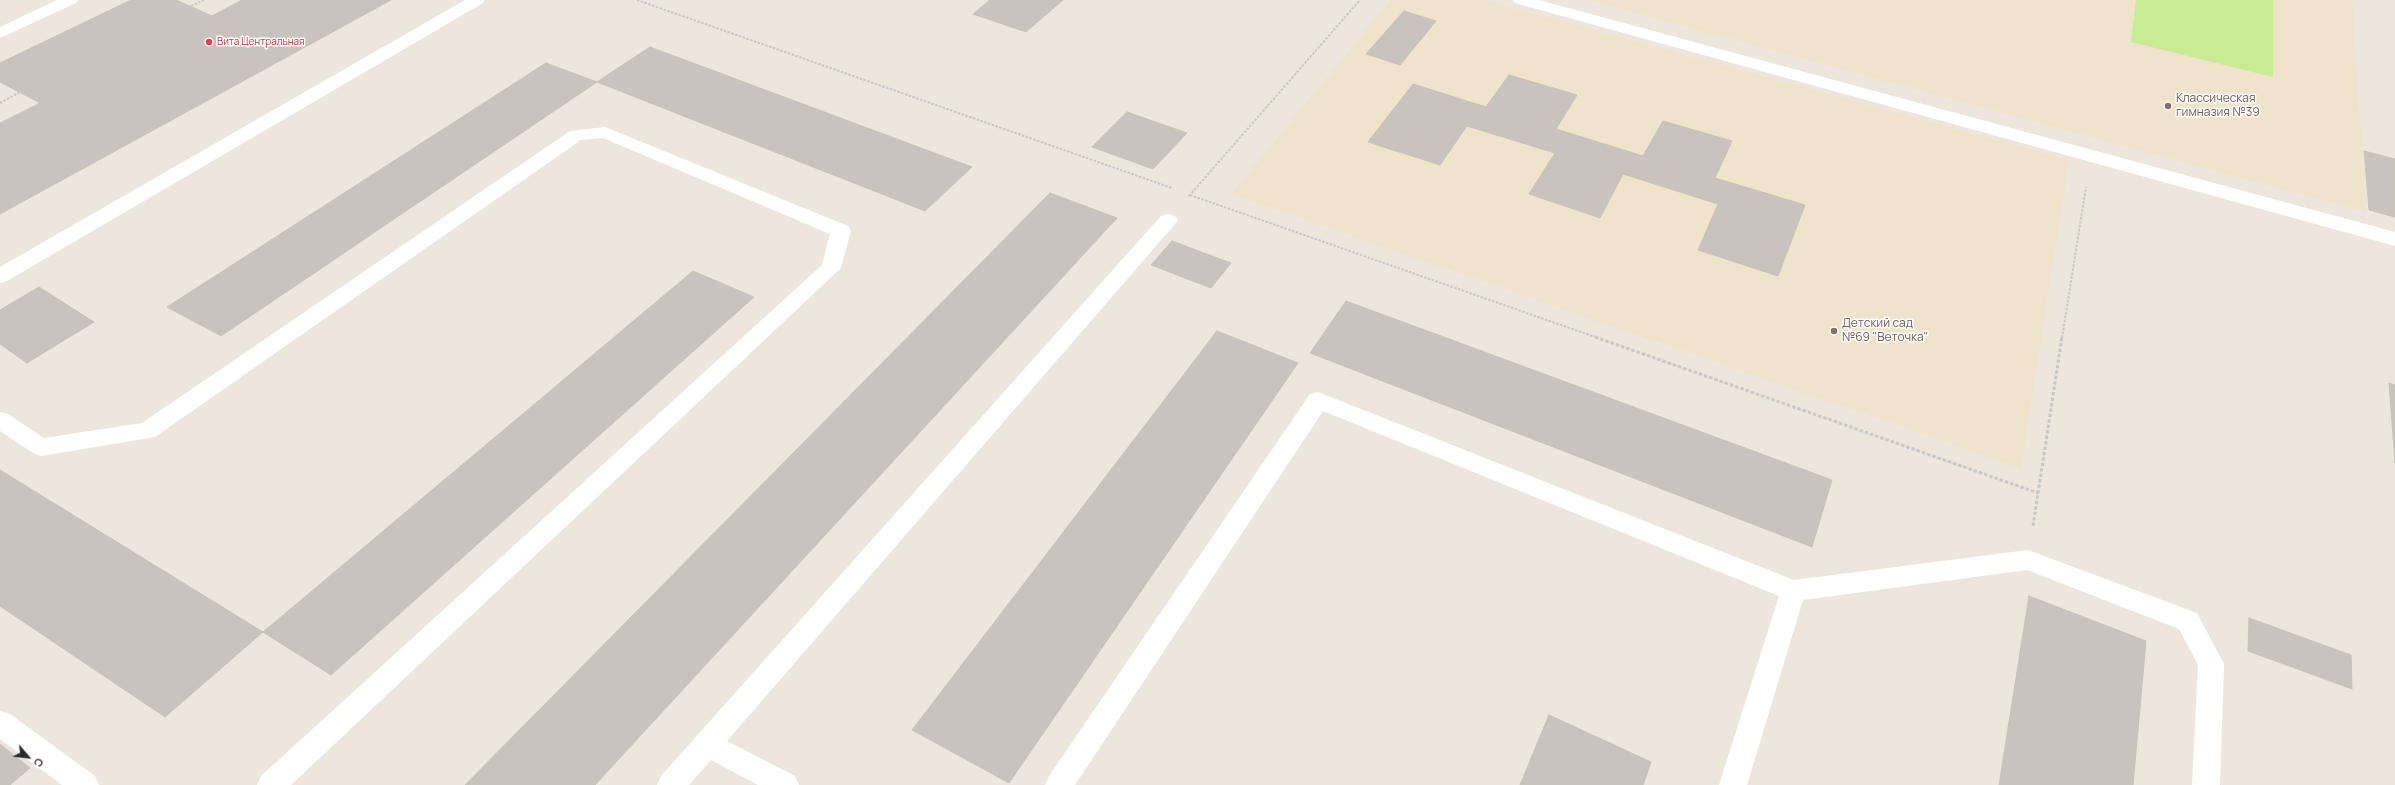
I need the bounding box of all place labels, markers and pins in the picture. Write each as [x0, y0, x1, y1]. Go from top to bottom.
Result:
place label: Вита Центральная [217, 36, 305, 48]
marker: Вита Центральная [204, 37, 214, 47]
place label: Классическая гимназия №39 [2176, 92, 2260, 120]
marker: Классическая гимназия №39 [2163, 101, 2173, 111]
place label: Детский сад №69 "Веточка" [1842, 317, 1928, 345]
marker: Детский сад №69 "Веточка" [1829, 326, 1839, 336]

